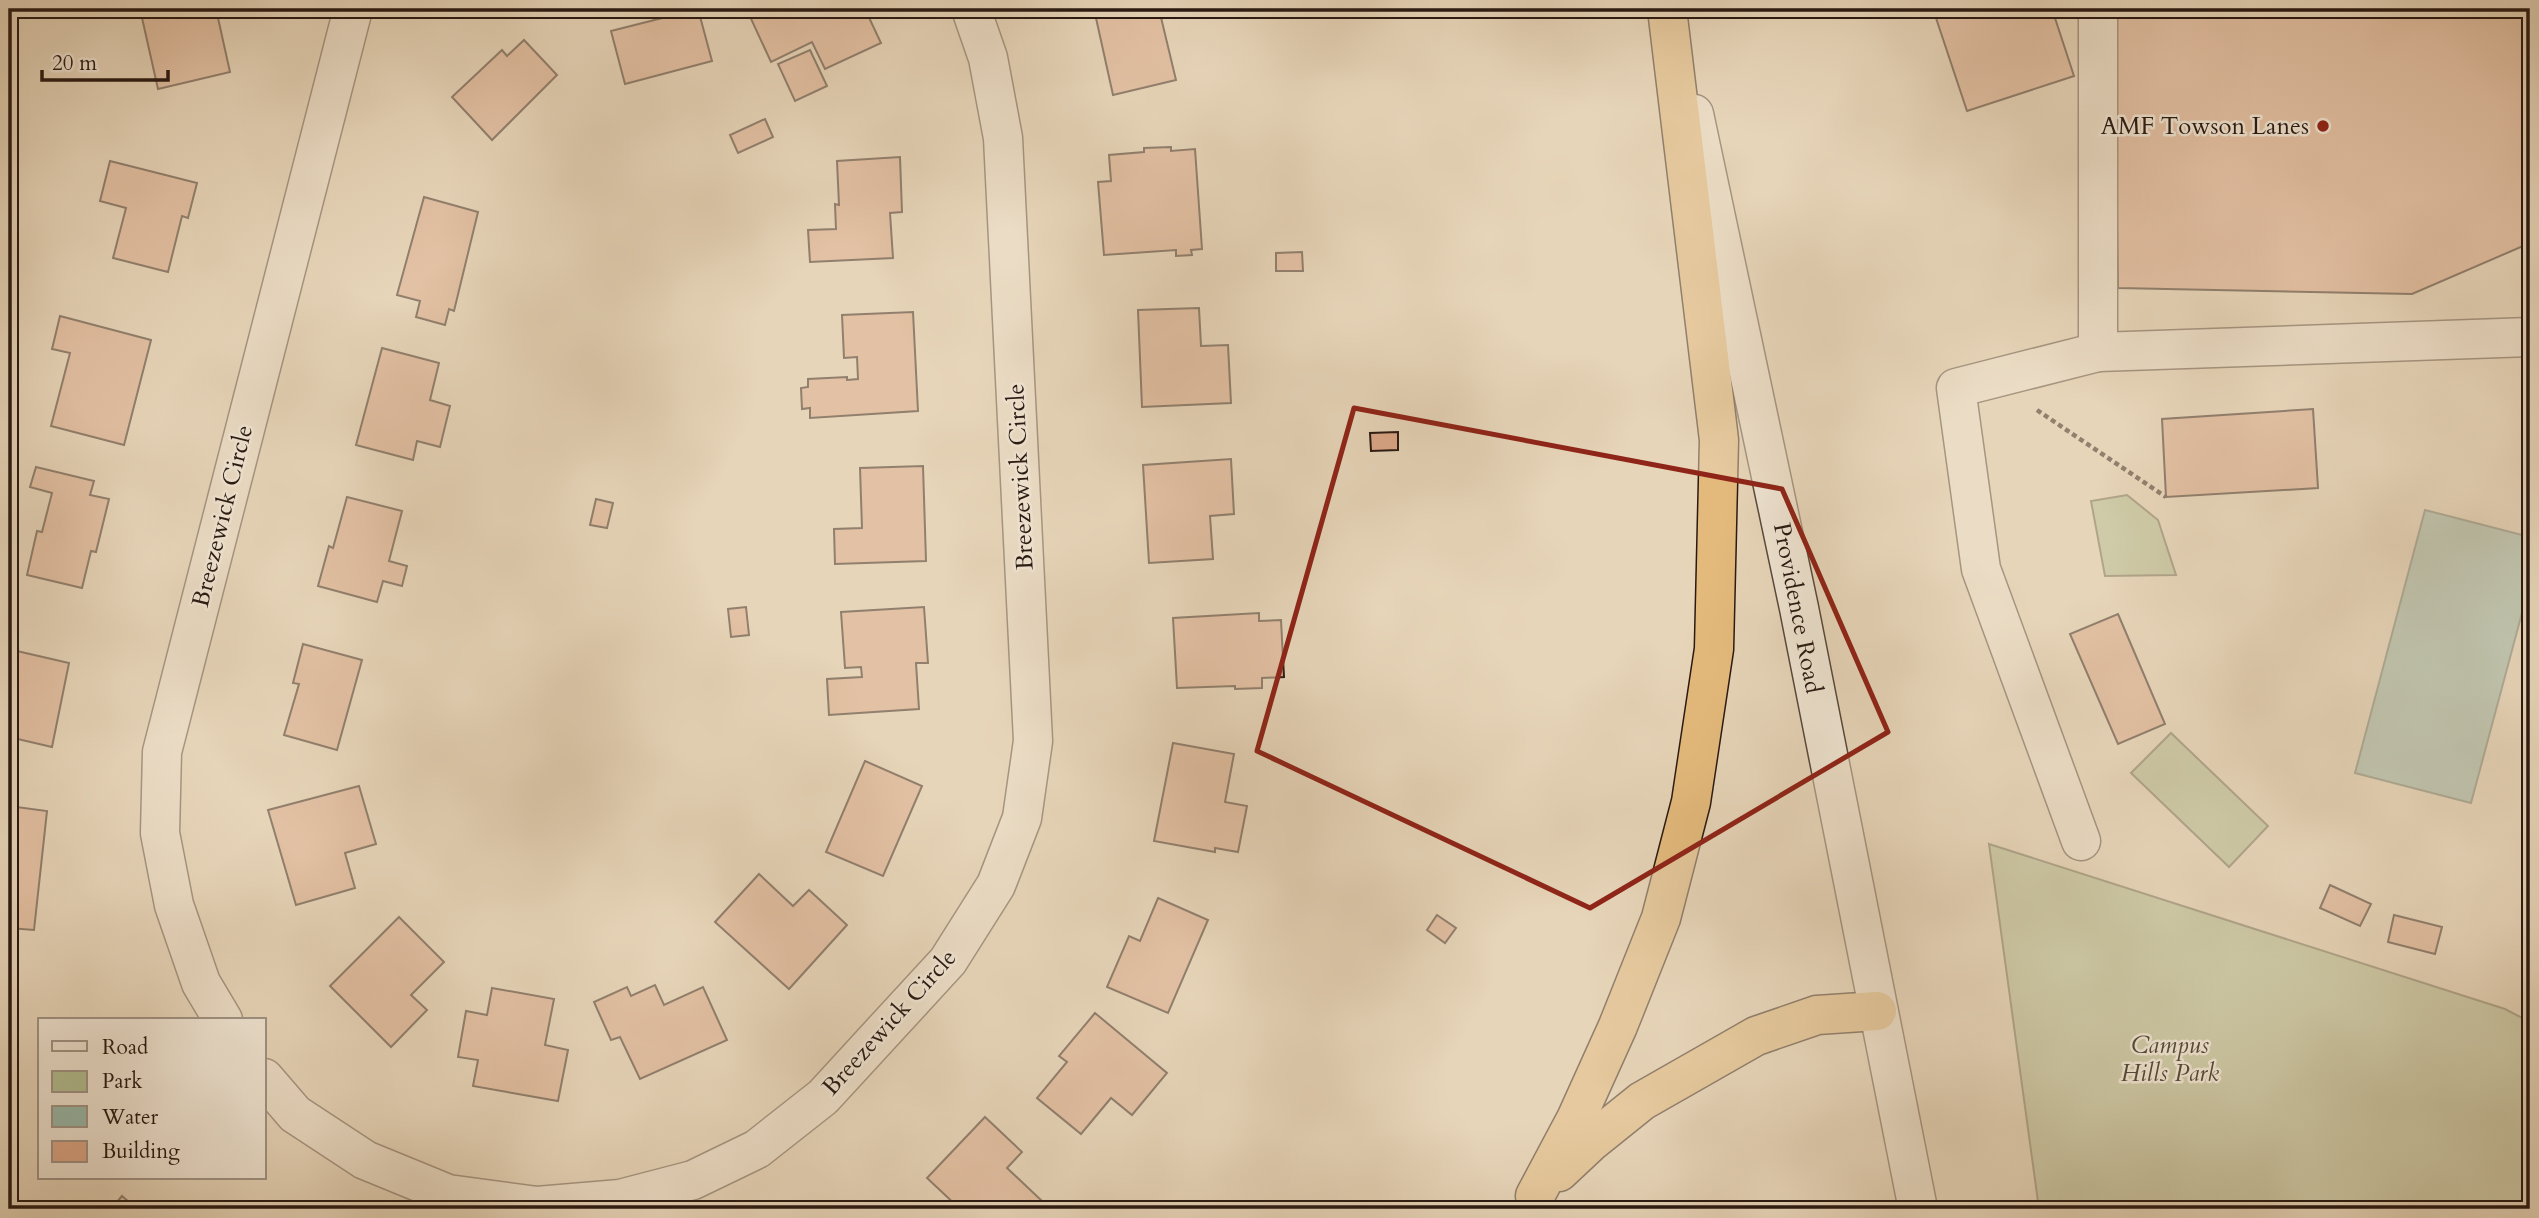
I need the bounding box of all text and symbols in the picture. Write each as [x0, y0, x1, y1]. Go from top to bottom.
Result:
scale bar [42, 38, 168, 82]
text: 20 m [52, 49, 97, 78]
place label: AMF Towson Lanes [2101, 110, 2309, 143]
marker: AMF Towson Lanes [2315, 118, 2331, 134]
street label: Breezewick Circle [999, 383, 1042, 571]
street label: Breezewick Circle [184, 422, 261, 611]
street label: Providence Road [1765, 520, 1830, 696]
street label: Breezewick Circle [815, 942, 964, 1103]
legend [38, 1018, 266, 1180]
park label: Campus Hills Park [2121, 1029, 2219, 1090]
text: Road [102, 1033, 148, 1062]
text: Park [102, 1067, 143, 1096]
text: Water [101, 1103, 158, 1132]
text: Building [102, 1137, 180, 1166]

